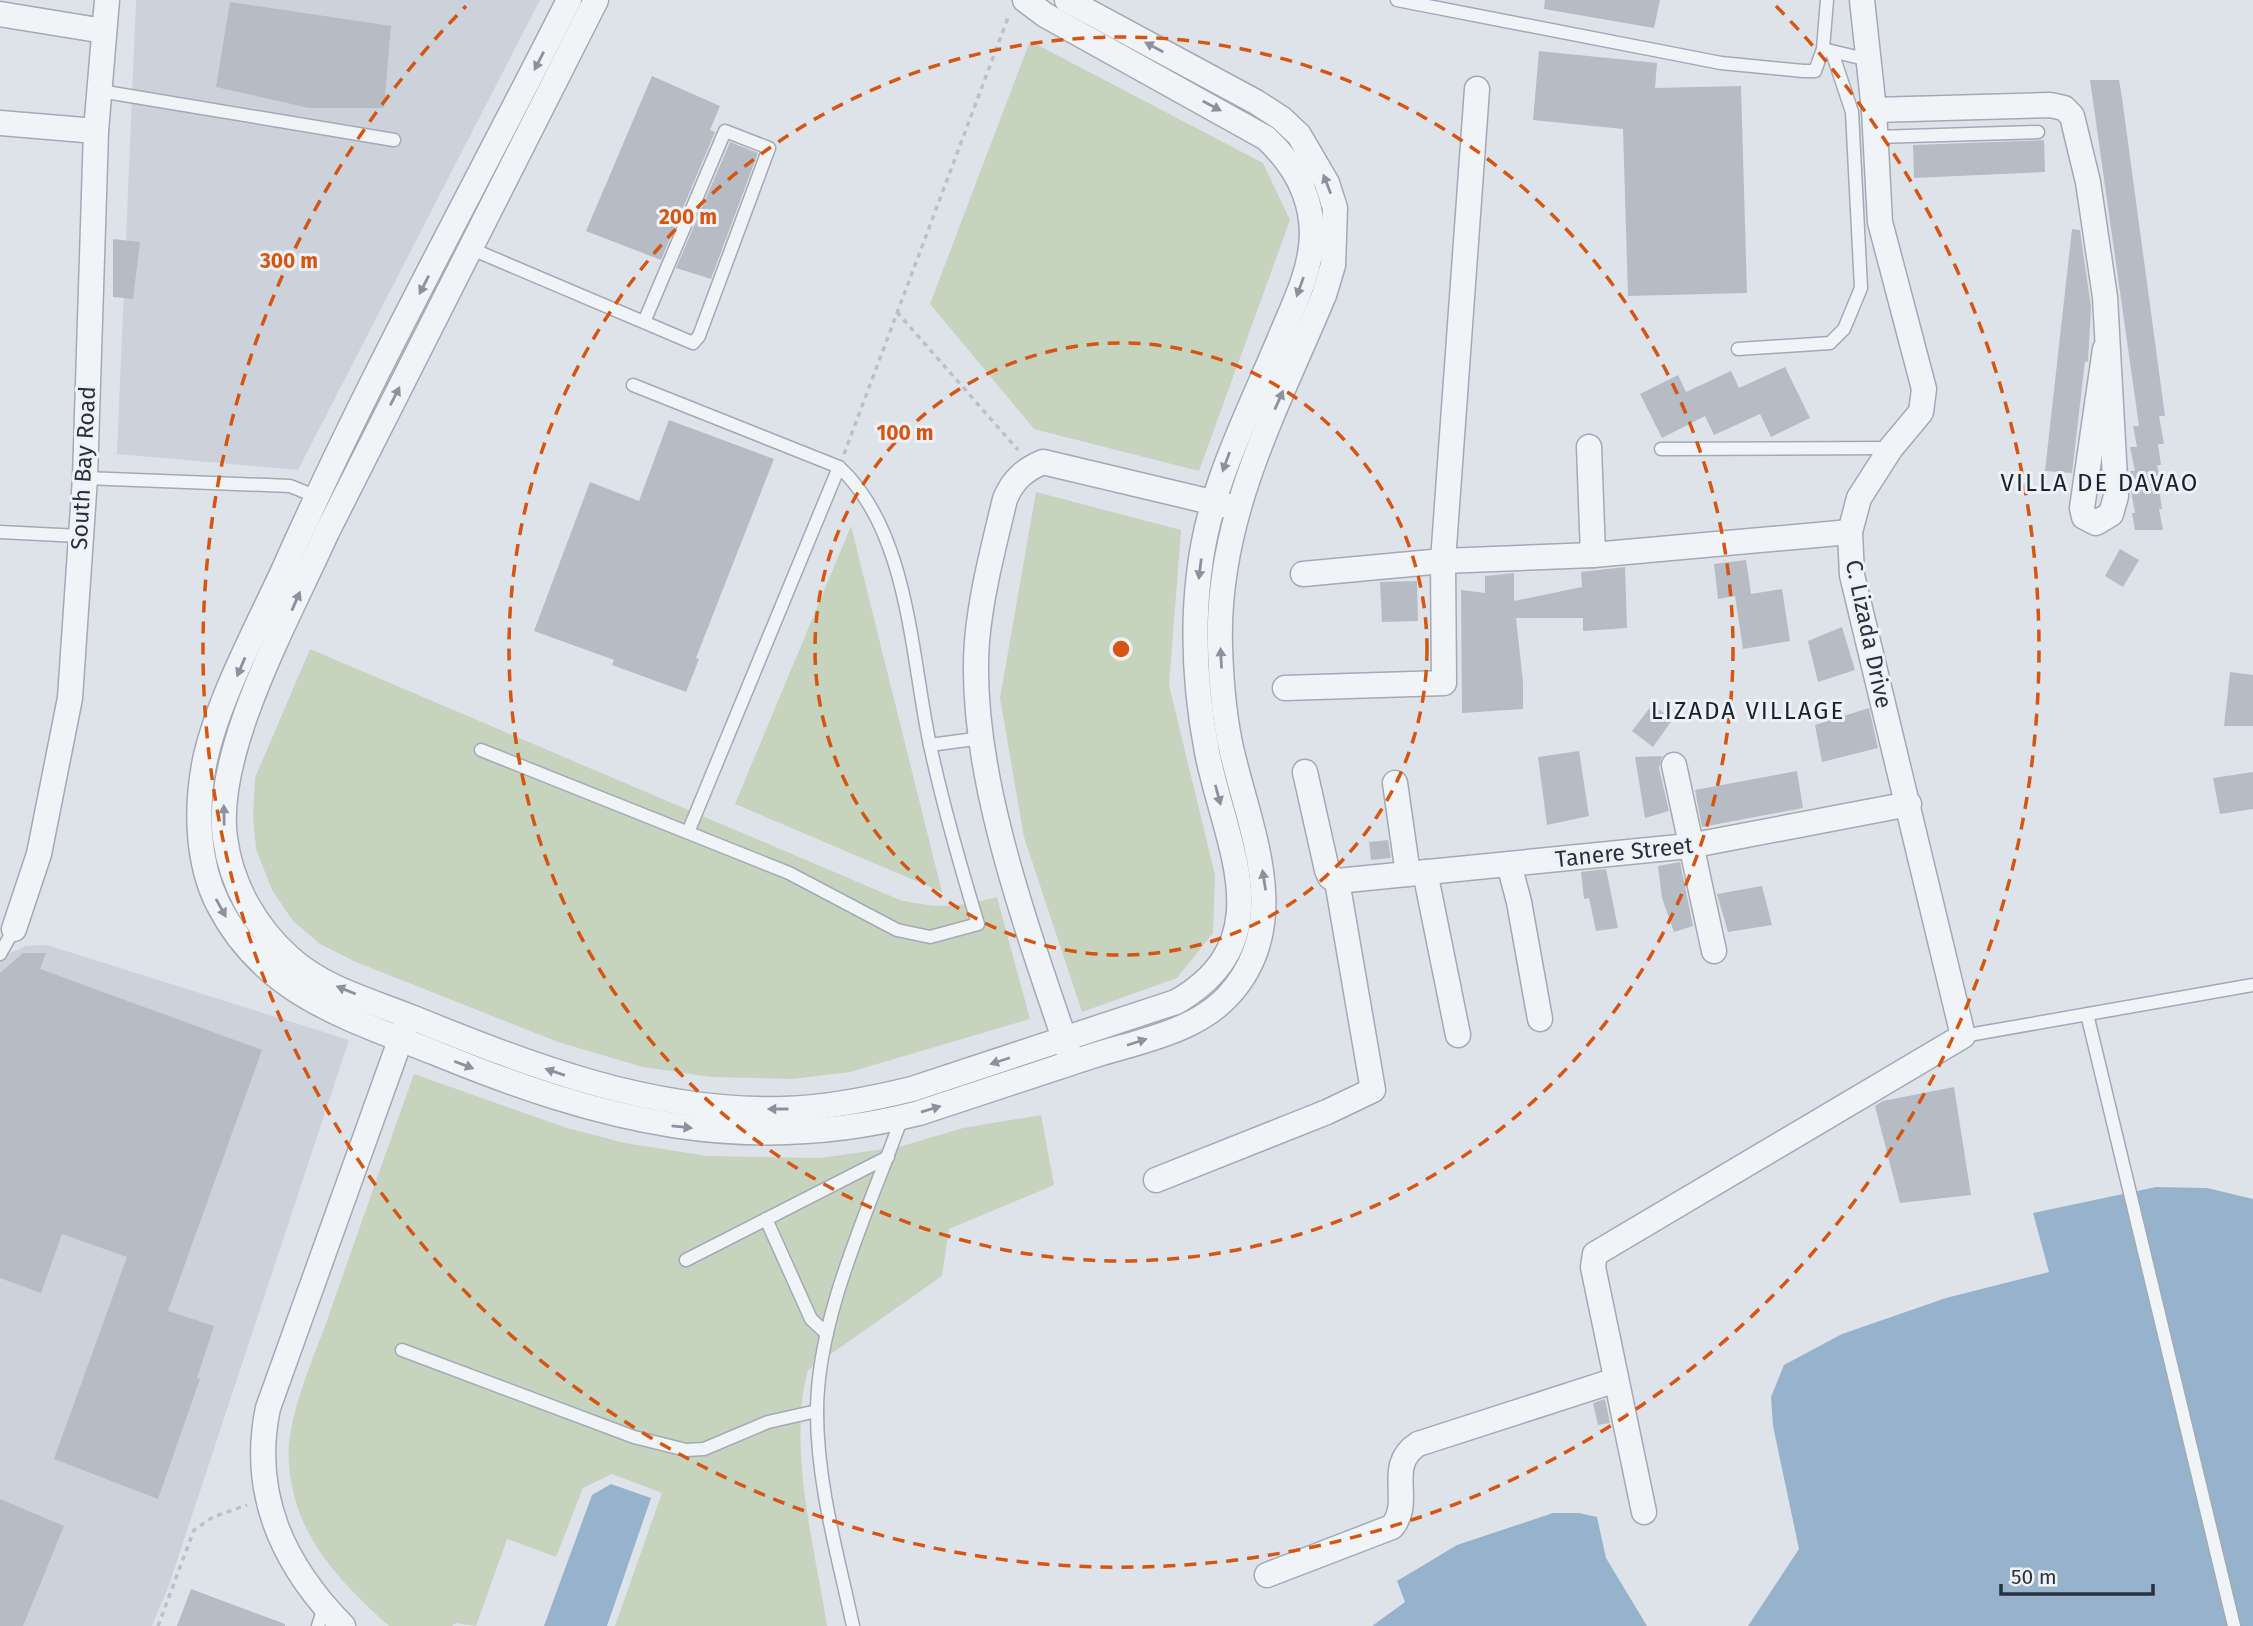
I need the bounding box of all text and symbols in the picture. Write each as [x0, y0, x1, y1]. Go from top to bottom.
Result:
one-way arrow [1143, 42, 1163, 54]
one-way arrow [533, 51, 544, 71]
one-way arrow [1202, 100, 1222, 112]
one-way arrow [1321, 174, 1332, 195]
text: 200 m [659, 204, 717, 230]
text: 300 m [259, 248, 318, 274]
one-way arrow [418, 275, 429, 295]
one-way arrow [1294, 276, 1305, 297]
street label: South Bay Road [65, 385, 101, 551]
one-way arrow [388, 386, 400, 406]
one-way arrow [1273, 390, 1285, 410]
text: 100 m [876, 420, 934, 446]
one-way arrow [1220, 451, 1231, 472]
district label: VILLA DE DAVAO [2001, 469, 2199, 497]
street label: C. Lizada Drive [1840, 557, 1898, 711]
one-way arrow [1194, 559, 1205, 581]
one-way arrow [290, 591, 302, 611]
centre of rings [1109, 637, 1133, 661]
one-way arrow [1215, 647, 1226, 669]
one-way arrow [235, 657, 246, 678]
district label: LIZADA VILLAGE [1651, 697, 1845, 725]
one-way arrow [1213, 784, 1224, 806]
one-way arrow [218, 804, 230, 826]
street label: Tanere Street [1554, 831, 1695, 873]
one-way arrow [1258, 869, 1269, 891]
one-way arrow [215, 898, 227, 918]
one-way arrow [335, 985, 356, 996]
one-way arrow [1127, 1036, 1148, 1047]
one-way arrow [989, 1056, 1010, 1067]
one-way arrow [453, 1059, 474, 1070]
one-way arrow [544, 1066, 565, 1077]
one-way arrow [767, 1103, 789, 1115]
one-way arrow [921, 1103, 942, 1113]
one-way arrow [671, 1122, 693, 1133]
scale bar [2001, 1552, 2153, 1596]
text: 50 m [2011, 1564, 2057, 1590]

